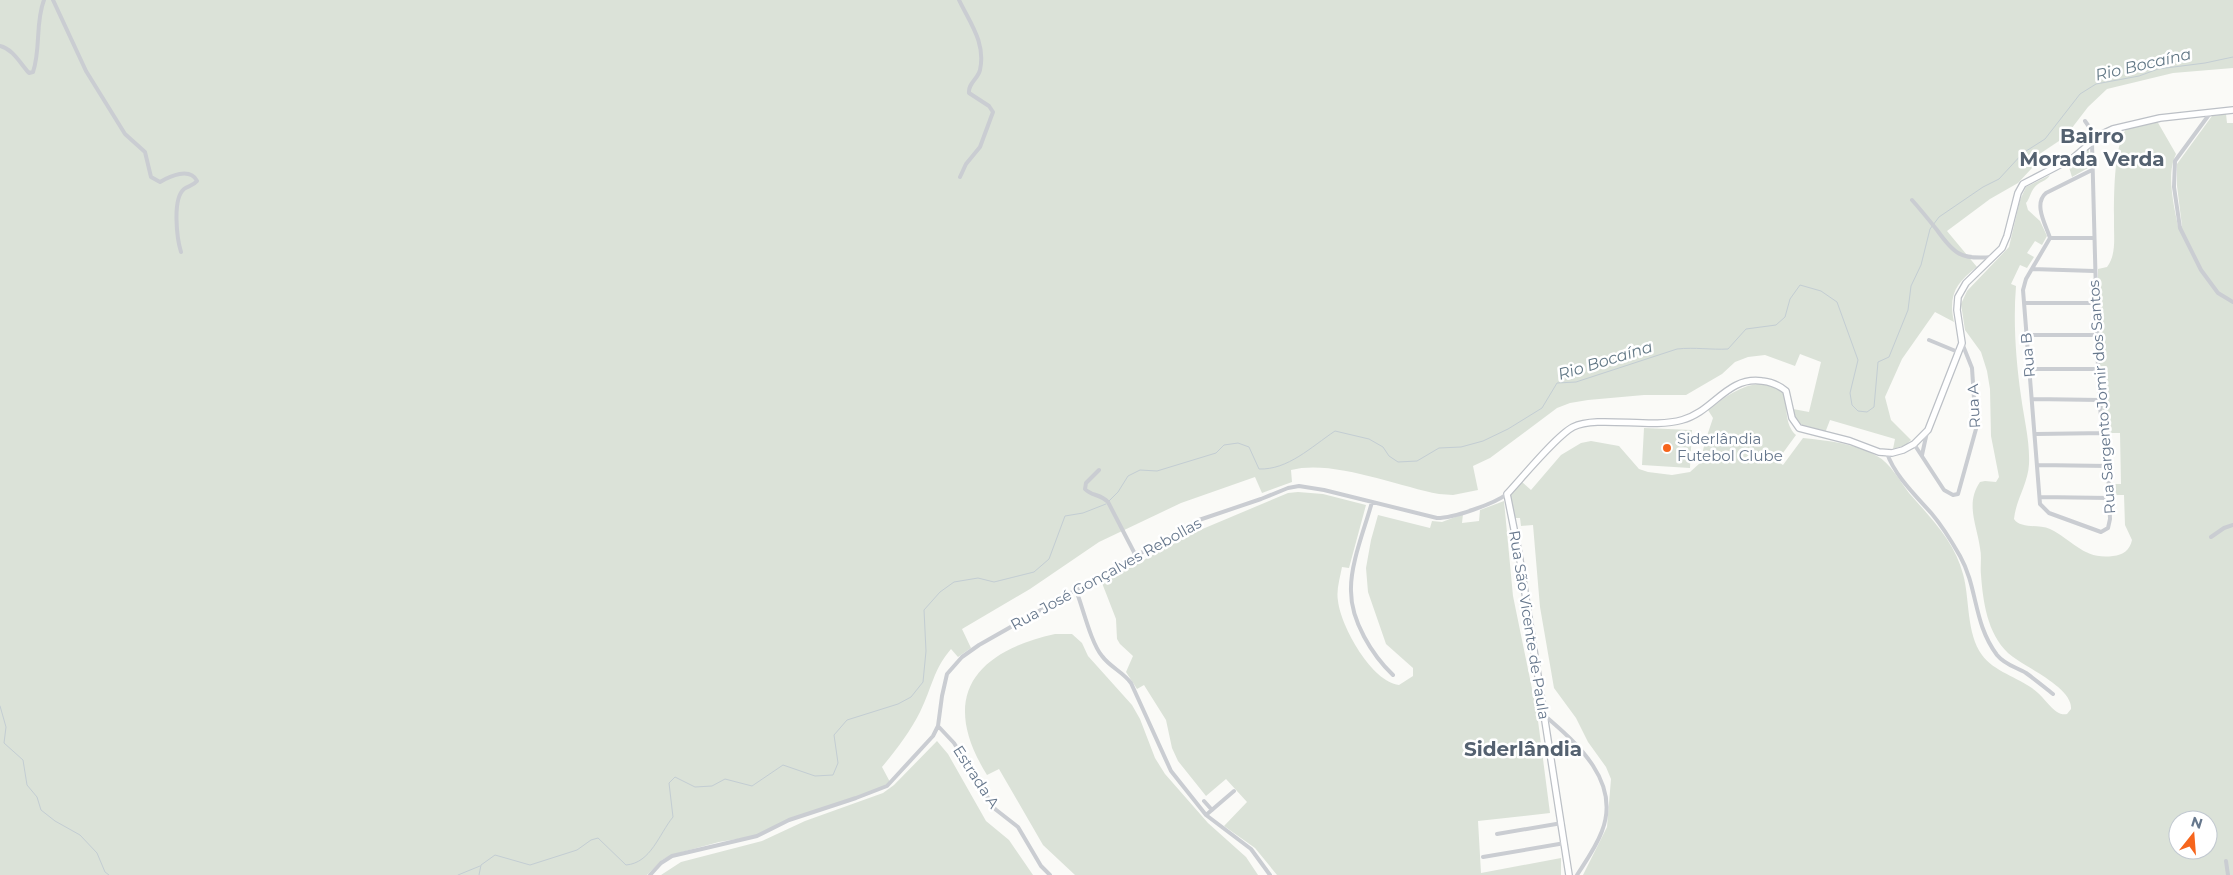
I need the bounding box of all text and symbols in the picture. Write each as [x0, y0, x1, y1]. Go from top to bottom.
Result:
water label: Rio Bocaína [2093, 44, 2193, 85]
district label: Bairro Morada Verda [2019, 124, 2165, 171]
street label: Rua Sargento Jomir dos Santos [2084, 279, 2119, 515]
street label: Rua B [2016, 332, 2039, 378]
water label: Rio Bocaína [1556, 337, 1655, 384]
street label: Rua A [1963, 383, 1984, 429]
place label: Siderlândia Futebol Clube [1677, 429, 1783, 465]
marker: Siderlândia Futebol Clube [1661, 442, 1673, 454]
street label: Rua José Gonçalves Rebollas [1007, 513, 1205, 634]
street label: Rua São Vicente de Paula [1505, 529, 1554, 721]
district label: Siderlândia [1464, 737, 1582, 761]
street label: Estrada A [949, 742, 1004, 812]
north arrow [2168, 810, 2218, 860]
text: N [2189, 812, 2205, 833]

